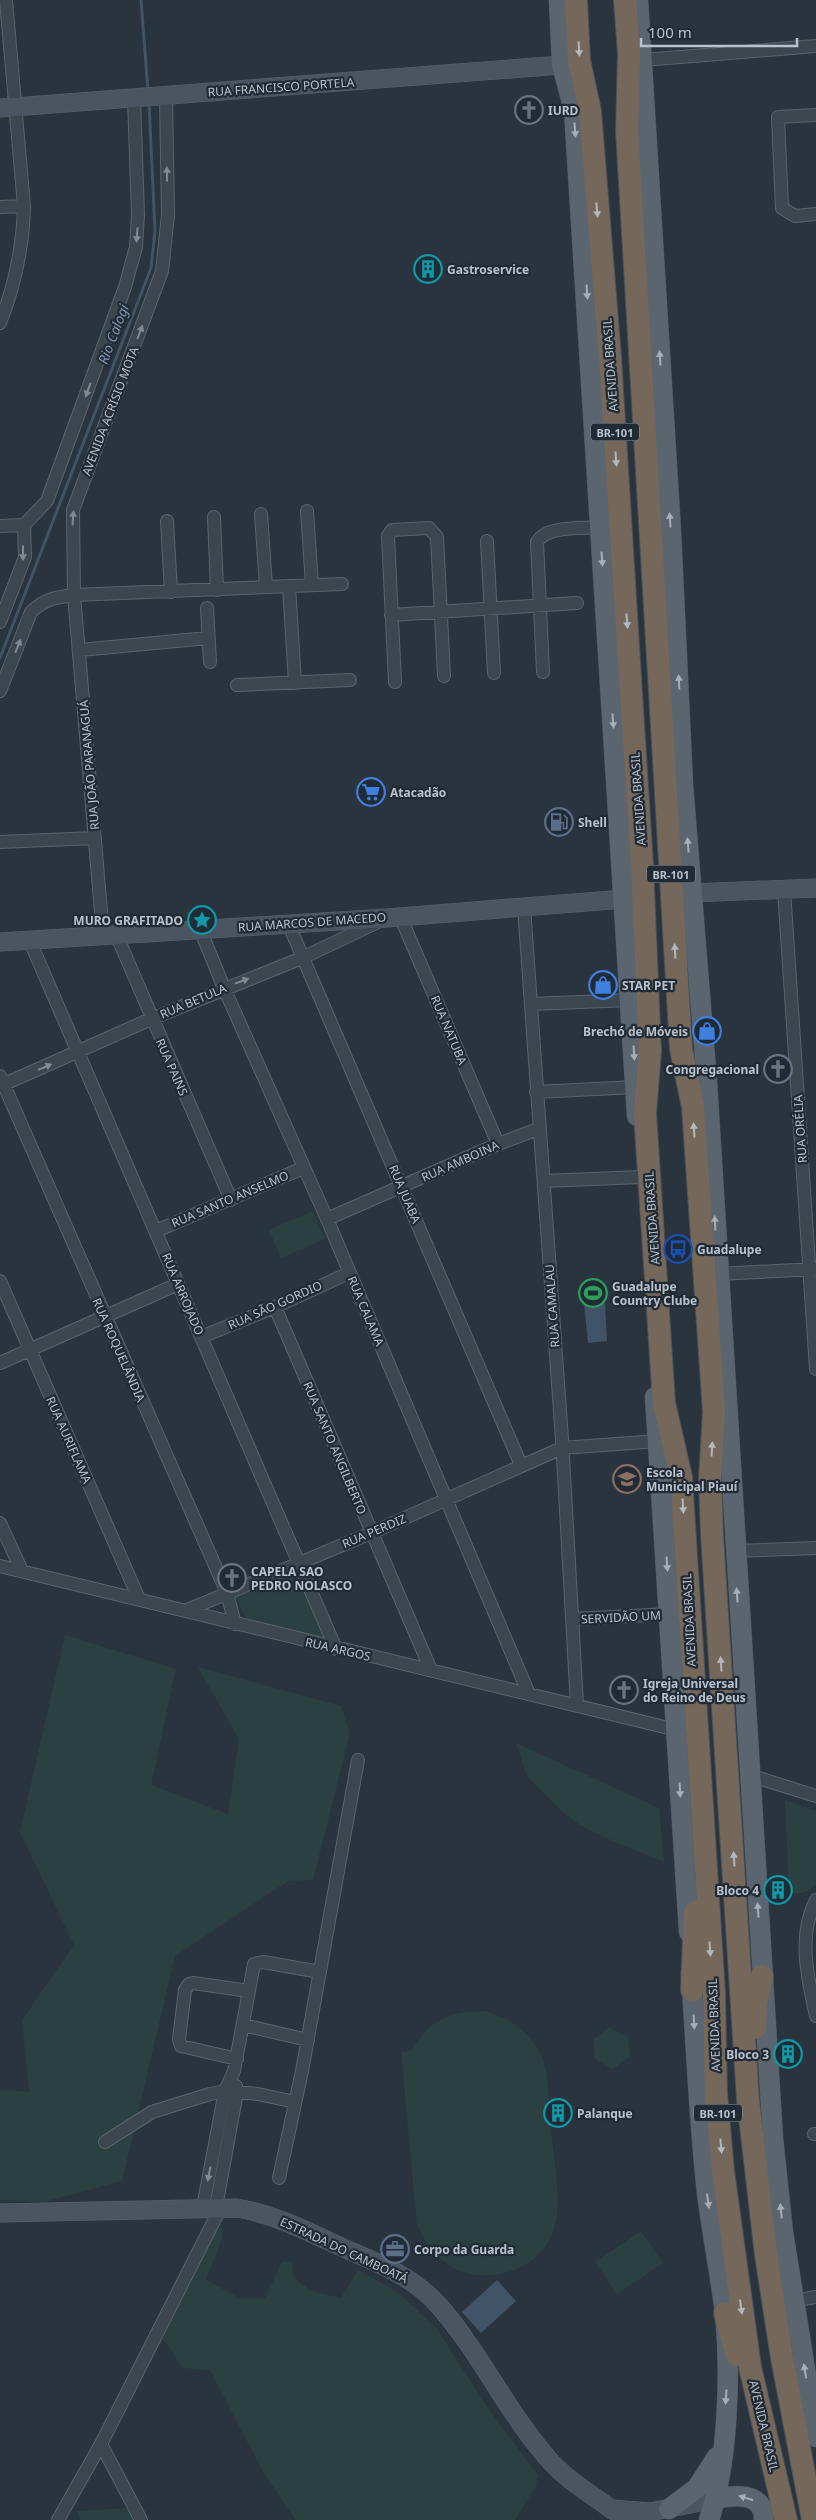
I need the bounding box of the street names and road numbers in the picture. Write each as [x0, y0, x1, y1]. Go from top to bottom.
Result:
street label: RUA FRANCISCO PORTELA [207, 73, 355, 101]
street label: AVENIDA BRASIL [598, 318, 622, 412]
street label: AVENIDA ACRÍSIO MOTA [78, 344, 143, 478]
road number: BR-101 [591, 424, 639, 441]
street label: RUA JOÃO PARANAGUÁ [75, 699, 103, 831]
street label: AVENIDA BRASIL [626, 752, 650, 846]
road number: BR-101 [647, 866, 695, 882]
street label: RUA MARCOS DE MACEDO [237, 908, 387, 936]
street label: RUA BETULA [157, 979, 229, 1023]
street label: RUA NATUBA [427, 993, 471, 1068]
street label: RUA PAINS [152, 1036, 192, 1099]
street label: RUA ORÉLIA [789, 1094, 811, 1164]
street label: RUA AMBOINA [418, 1136, 502, 1186]
street label: RUA JUABA [385, 1162, 425, 1226]
street label: RUA SANTO ANSELMO [169, 1167, 291, 1231]
street label: AVENIDA BRASIL [640, 1171, 664, 1265]
street label: RUA ARROJADO [158, 1250, 208, 1338]
street label: RUA CAMALAU [541, 1264, 563, 1348]
street label: RUA CALAMA [344, 1273, 389, 1349]
street label: RUA SÃO GORDIO [225, 1277, 325, 1333]
street label: RUA ROQUELÂNDIA [88, 1295, 150, 1405]
street label: RUA SANTO ANGILBERTO [299, 1379, 371, 1517]
street label: RUA AURIFLAMA [42, 1394, 96, 1487]
street label: RUA PERDIZ [339, 1510, 409, 1552]
street label: AVENIDA BRASIL [678, 1573, 700, 1667]
street label: SERVIDÃO UM [581, 1606, 661, 1628]
street label: RUA ARGOS [304, 1633, 373, 1665]
street label: AVENIDA BRASIL [704, 1978, 724, 2072]
road number: BR-101 [694, 2104, 742, 2122]
street label: ESTRADA DO CAMBOATÁ [277, 2213, 411, 2287]
street label: AVENIDA BRASIL [745, 2379, 783, 2473]

